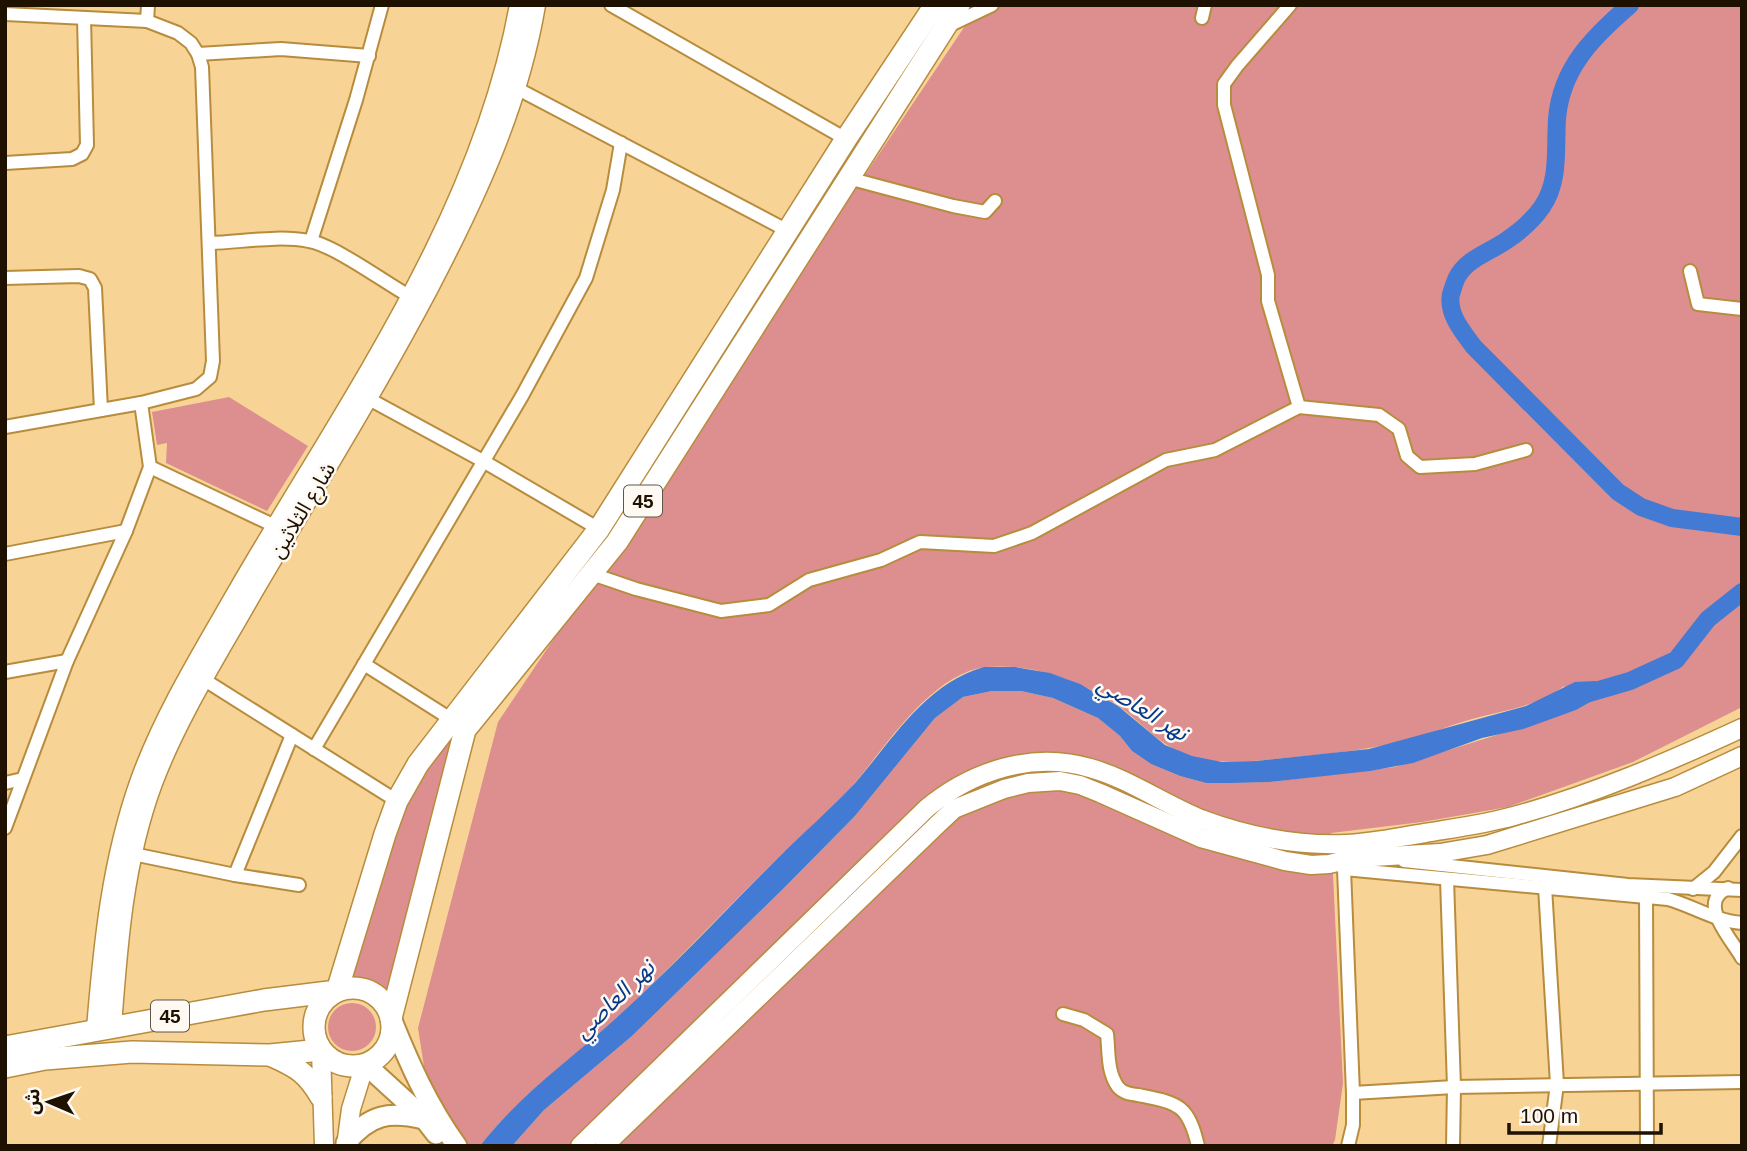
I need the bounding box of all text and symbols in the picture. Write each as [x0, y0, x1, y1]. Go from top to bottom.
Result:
street label: شارع الثلاثين [265, 458, 343, 564]
road number: 45 [624, 486, 662, 516]
water label: نهر العاصي [1090, 670, 1194, 751]
water label: نهر العاصي [569, 953, 665, 1047]
road number: 45 [151, 1000, 189, 1032]
north arrow [14, 1067, 84, 1137]
text: ش [22, 1088, 43, 1115]
scale bar [1509, 1092, 1661, 1136]
text: 100 m [1520, 1104, 1578, 1127]

